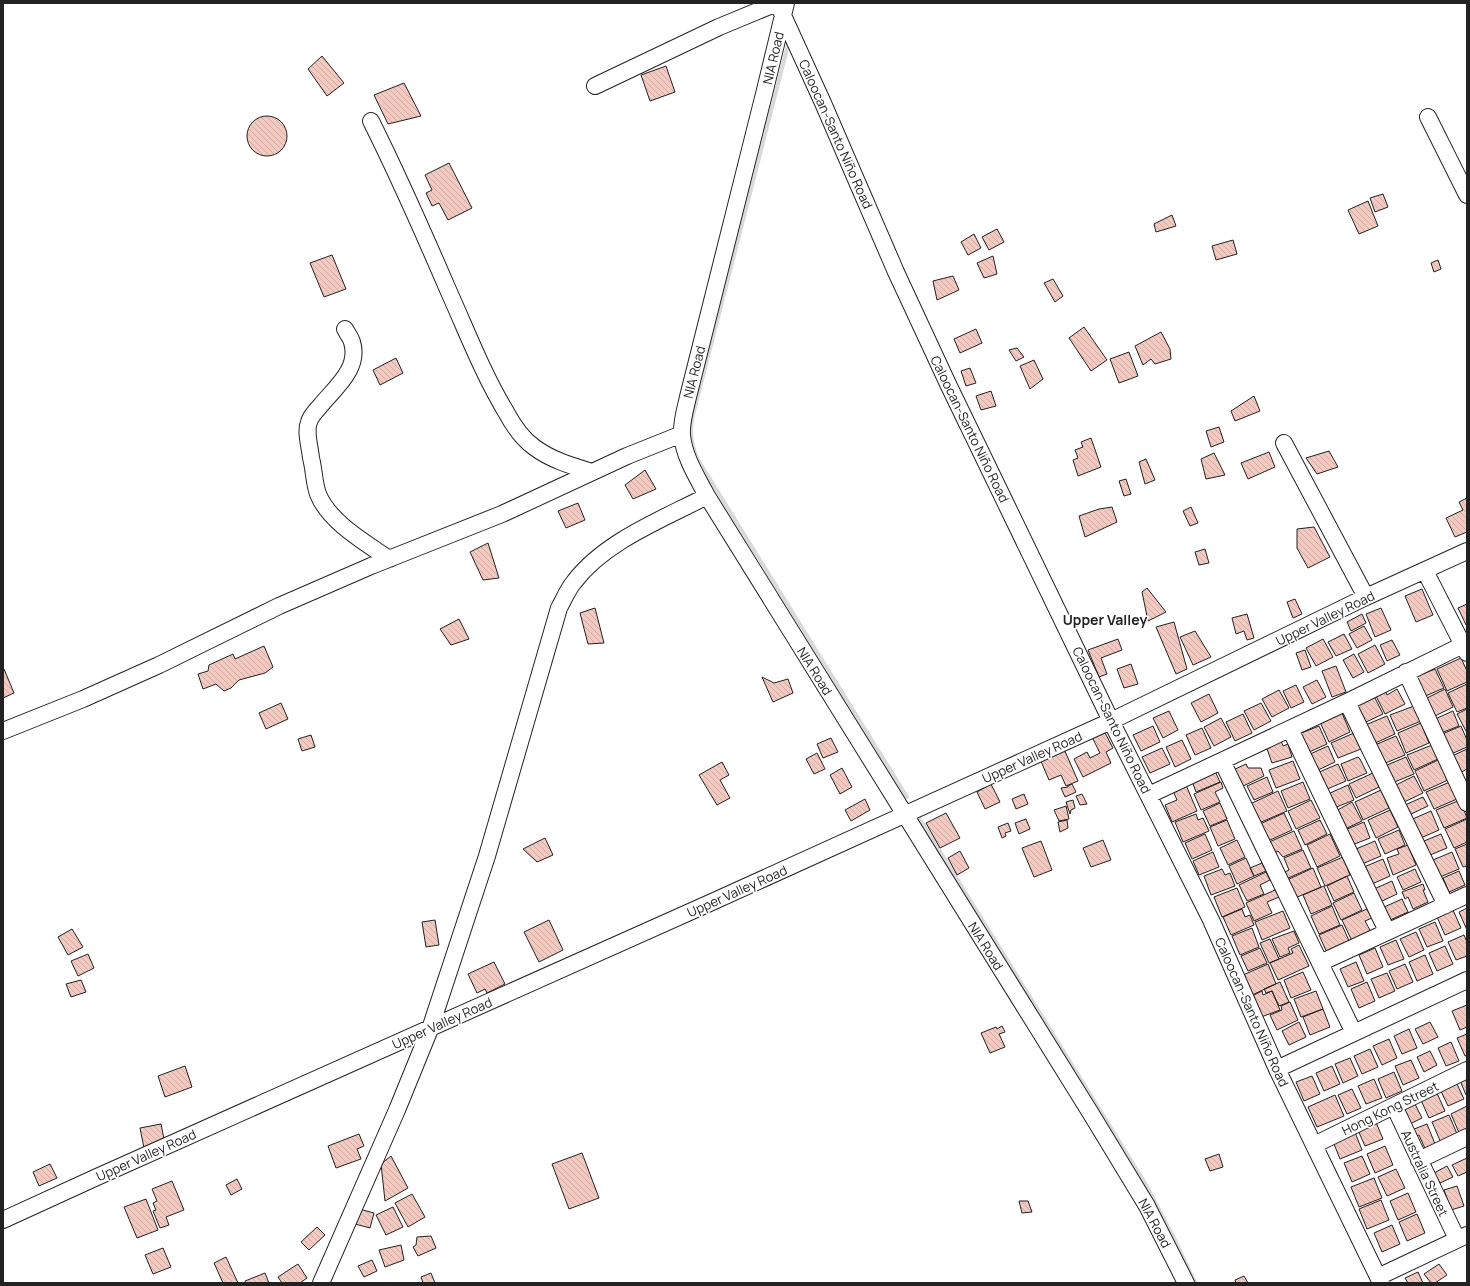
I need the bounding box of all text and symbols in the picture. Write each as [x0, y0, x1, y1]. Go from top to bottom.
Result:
street label: NIA Road [758, 30, 788, 86]
street label: Caloocan-Santo Niño Road [795, 57, 877, 211]
street label: NIA Road [679, 344, 709, 400]
street label: Caloocan-Santo Niño Road [927, 352, 1013, 506]
street label: Upper Valley Road [1273, 586, 1377, 650]
district label: Upper Valley [1063, 610, 1147, 629]
street label: Caloocan-Santo Niño Road [1069, 643, 1155, 797]
street label: NIA Road [793, 644, 837, 698]
street label: Upper Valley Road [979, 727, 1085, 787]
street label: Upper Valley Road [684, 861, 790, 921]
street label: NIA Road [964, 919, 1008, 973]
street label: Caloocan-Santo Niño Road [1211, 935, 1293, 1089]
street label: Upper Valley Road [389, 993, 495, 1053]
street label: Hong Kong Street [1339, 1077, 1441, 1139]
street label: Upper Valley Road [93, 1125, 199, 1185]
street label: Australia Street [1397, 1127, 1453, 1219]
street label: NIA Road [1134, 1195, 1176, 1251]

